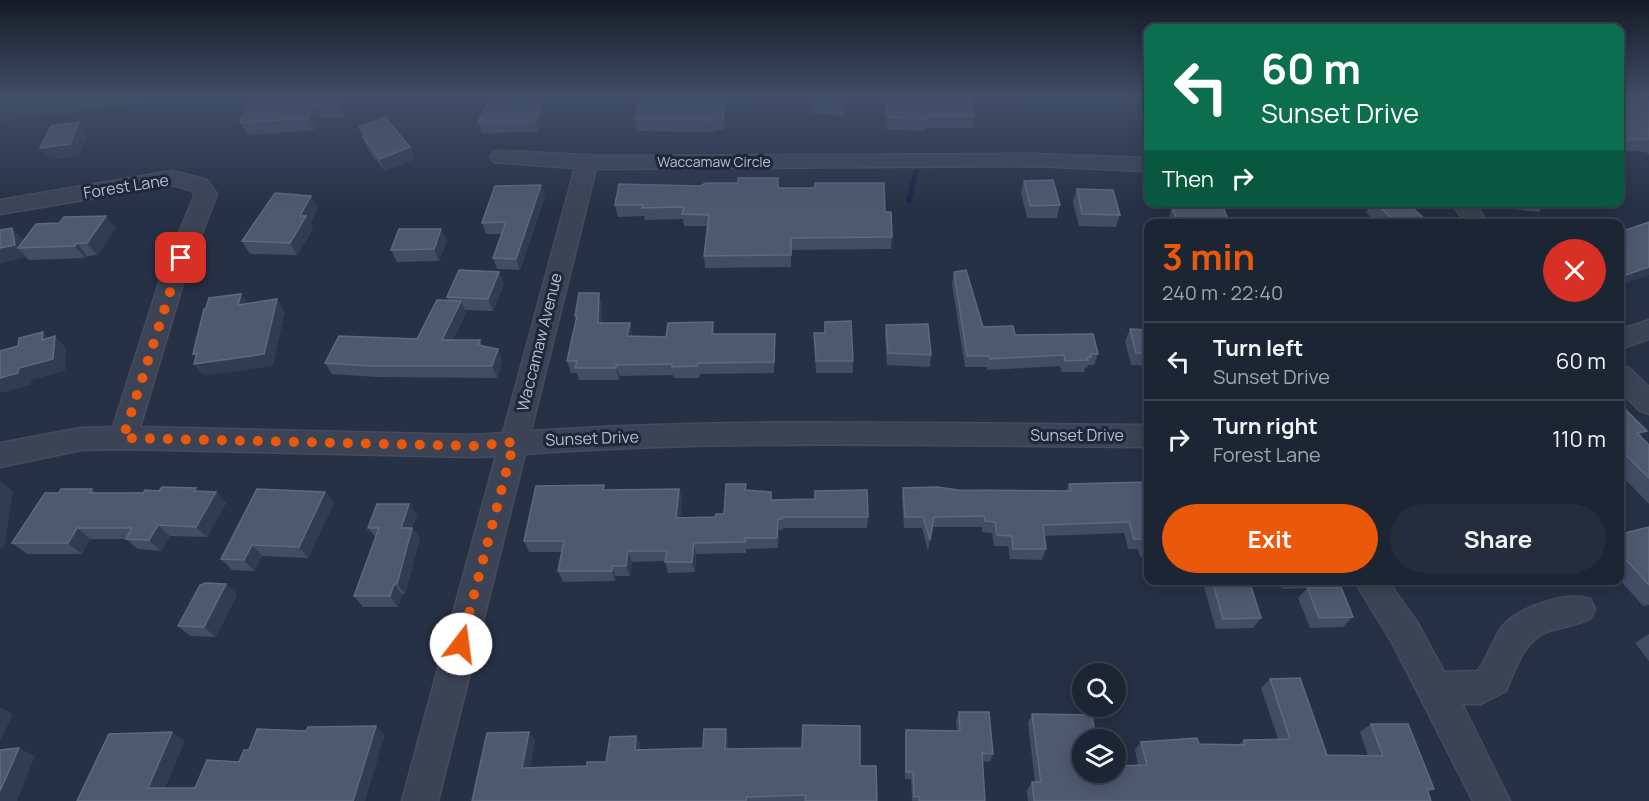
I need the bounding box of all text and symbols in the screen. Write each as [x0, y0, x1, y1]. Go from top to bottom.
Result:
text: 60 m [1261, 39, 1361, 97]
icon: left [1162, 48, 1240, 126]
text: Sunset Drive [1261, 94, 1419, 131]
street label: Waccamaw Circle [657, 152, 771, 171]
icon: right [1226, 162, 1259, 195]
text: Then [1162, 164, 1214, 194]
street label: Forest Lane [82, 168, 170, 204]
pin [155, 232, 206, 283]
text: 3 min [1162, 232, 1255, 281]
button: close [1543, 239, 1606, 302]
icon: arrive [164, 241, 197, 274]
street label: Waccamaw Avenue [511, 271, 567, 413]
text: 240 m · 22:40 [1162, 279, 1283, 306]
text: Turn left [1213, 333, 1303, 363]
icon: left [1162, 345, 1195, 378]
text: 60 m [1556, 346, 1606, 376]
text: Sunset Drive [1213, 363, 1330, 390]
text: Turn right [1213, 411, 1318, 441]
icon: right [1162, 423, 1195, 456]
street label: Sunset Drive [1030, 424, 1124, 446]
text: 110 m [1552, 424, 1606, 454]
street label: Sunset Drive [545, 425, 639, 451]
text: Forest Lane [1213, 441, 1321, 468]
button: Exit [1162, 504, 1378, 573]
button: Share [1390, 504, 1606, 573]
position arrow [429, 612, 493, 676]
map controls [1072, 663, 1126, 783]
button: search [1072, 663, 1126, 717]
button: layers [1072, 729, 1126, 783]

